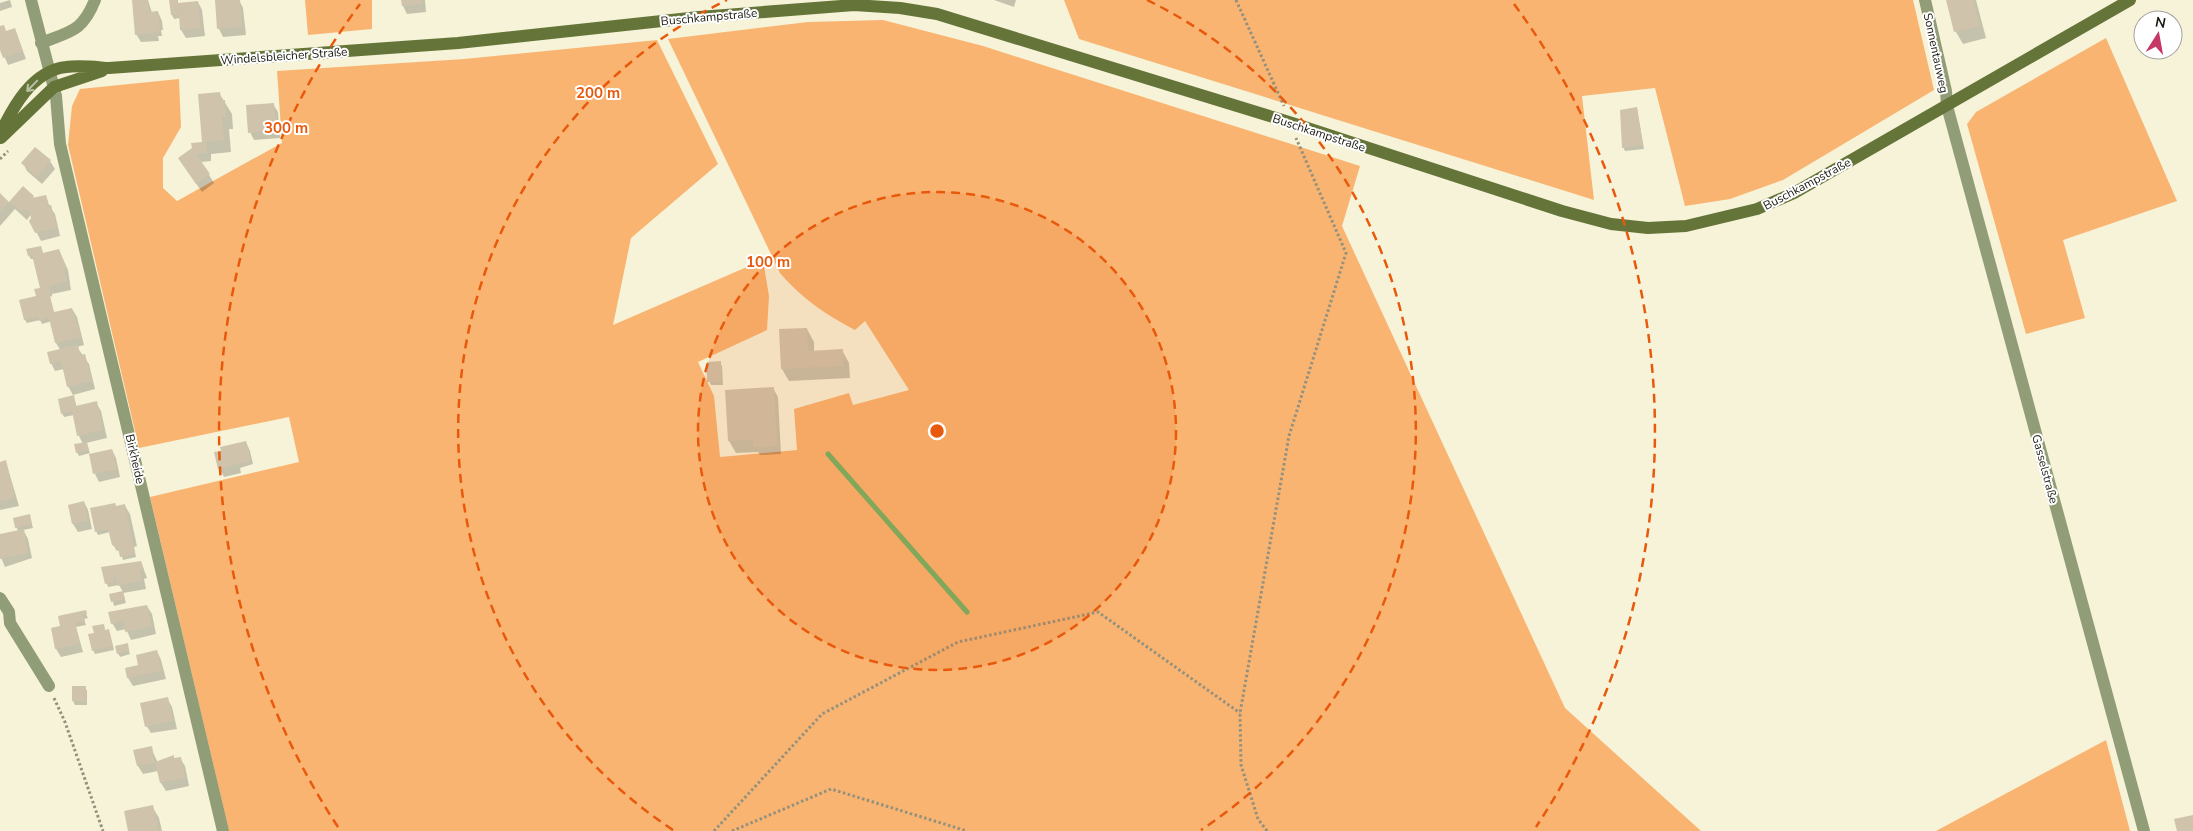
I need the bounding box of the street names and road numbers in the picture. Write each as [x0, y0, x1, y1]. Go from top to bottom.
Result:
street label: Buschkampstraße [660, 5, 758, 29]
street label: Sonnentauweg [1920, 11, 1952, 95]
street label: Windelsbleicher Straße [220, 44, 348, 68]
street label: Buschkampstraße [1270, 110, 1368, 156]
street label: Buschkampstraße [1760, 154, 1854, 214]
street label: Birkheide [122, 433, 148, 485]
street label: Gasselstraße [2028, 433, 2062, 505]

